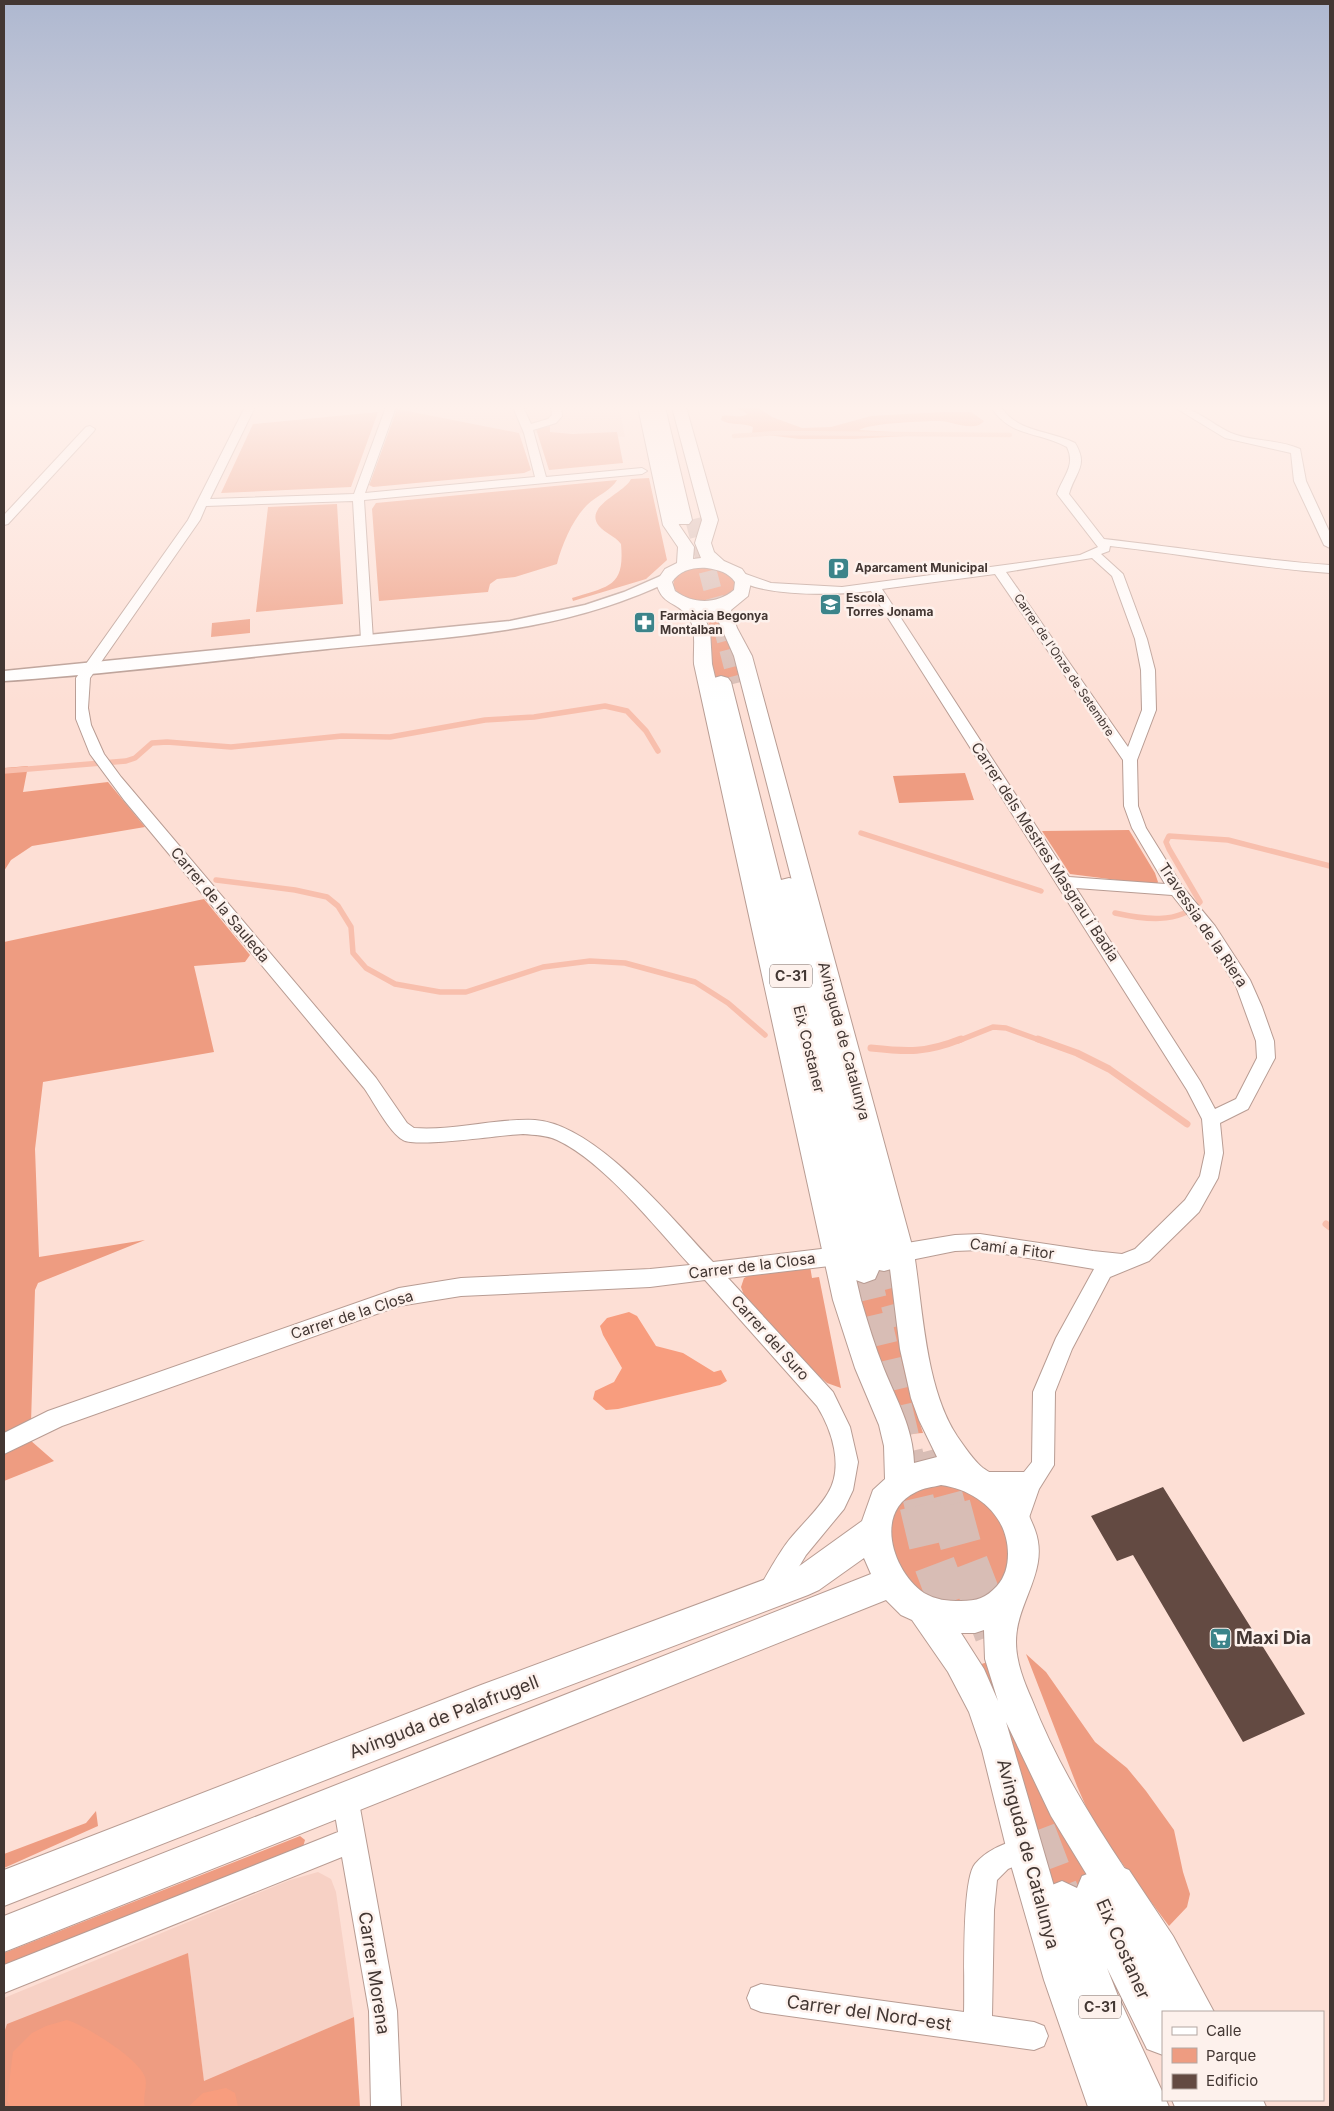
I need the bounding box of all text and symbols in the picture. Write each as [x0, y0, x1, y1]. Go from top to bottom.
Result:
parking icon: Aparcament Municipal [827, 556, 851, 580]
place label: Aparcament Municipal [855, 560, 988, 575]
place label: Escola Torres Jonama [846, 590, 933, 619]
street label: Carrer de l'Onze de Setembre [1011, 590, 1118, 739]
school or university icon: Escola Torres Jonama [818, 593, 842, 617]
place label: Farmàcia Begonya Montalban [660, 608, 768, 637]
pharmacy icon: Farmàcia Begonya Montalban [632, 611, 656, 635]
street label: Carrer dels Mestres Masgrau i Badia [967, 738, 1124, 965]
street label: Carrer de la Sauleda [167, 843, 274, 966]
street label: Travessia de la Riera [1155, 859, 1252, 991]
street label: Avinguda de Catalunya [814, 960, 875, 1122]
road number: C-31 [770, 964, 812, 988]
street label: Eix Costaner [789, 1003, 830, 1095]
street label: Camí a Fitor [969, 1234, 1056, 1263]
street label: Carrer de la Closa [687, 1248, 816, 1283]
street label: Carrer de la Closa [288, 1286, 415, 1343]
street label: Carrer del Suro [727, 1291, 814, 1384]
supermarket icon: Maxi Dia [1208, 1626, 1232, 1650]
place label: Maxi Dia [1236, 1627, 1311, 1648]
street label: Avinguda de Palafrugell [346, 1671, 541, 1762]
street label: Avinguda de Catalunya [993, 1757, 1064, 1951]
street label: Eix Costaner [1092, 1895, 1155, 2002]
street label: Carrer Morena [354, 1910, 395, 2036]
street label: Carrer del Nord-est [785, 1991, 953, 2034]
road number: C-31 [1079, 1995, 1121, 2018]
legend [1162, 2011, 1324, 2101]
text: Calle [1206, 2021, 1241, 2040]
text: Parque [1206, 2046, 1256, 2065]
text: Edificio [1206, 2071, 1258, 2090]

